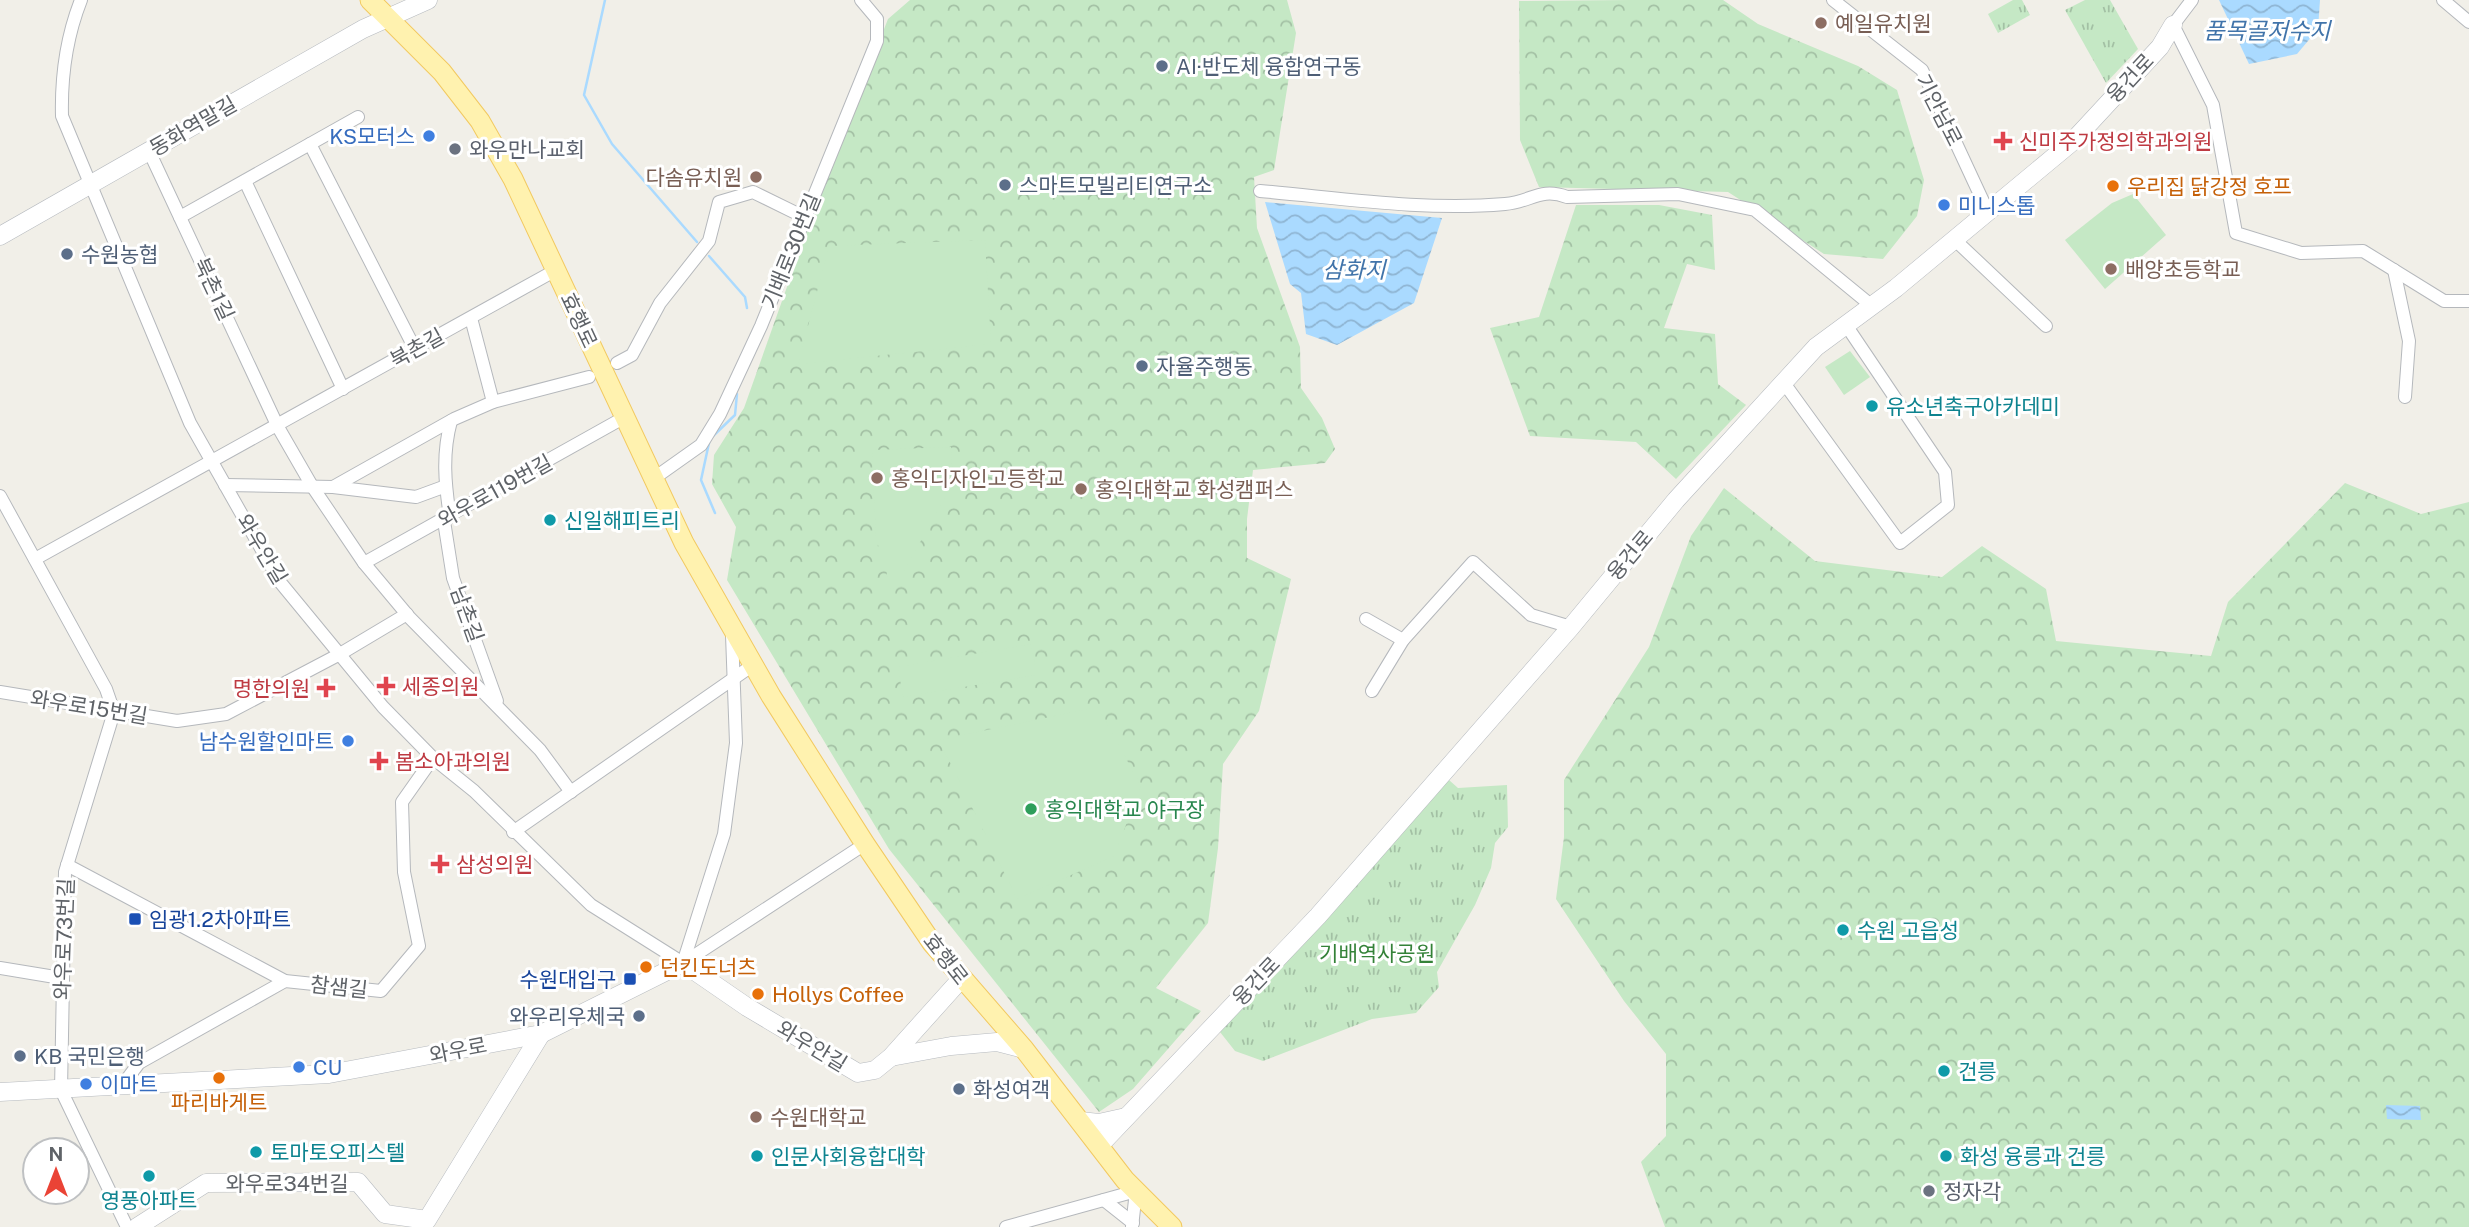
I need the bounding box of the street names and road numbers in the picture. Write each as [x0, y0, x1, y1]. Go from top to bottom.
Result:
street label: 융건로 [2101, 48, 2159, 108]
street label: 기안남로 [1910, 70, 1968, 150]
street label: 동화역말길 [145, 91, 241, 161]
street label: 기배로30번길 [756, 190, 826, 312]
street label: 북촌1길 [189, 254, 239, 324]
street label: 효행로 [555, 288, 603, 352]
street label: 북촌길 [386, 323, 448, 373]
street label: 와우로119번길 [433, 449, 557, 533]
street label: 와우안길 [231, 509, 293, 589]
street label: 융건로 [1602, 525, 1658, 585]
street label: 남촌길 [445, 582, 489, 646]
street label: 와우로15번길 [28, 685, 150, 729]
street label: 와우로73번길 [49, 878, 79, 1000]
street label: 효행로 [918, 928, 974, 990]
street label: 융건로 [1227, 951, 1285, 1011]
street label: 참샘길 [309, 972, 369, 1002]
street label: 와우안길 [772, 1015, 852, 1077]
street label: 와우로 [427, 1032, 489, 1068]
street label: 와우로34번길 [226, 1171, 349, 1196]

